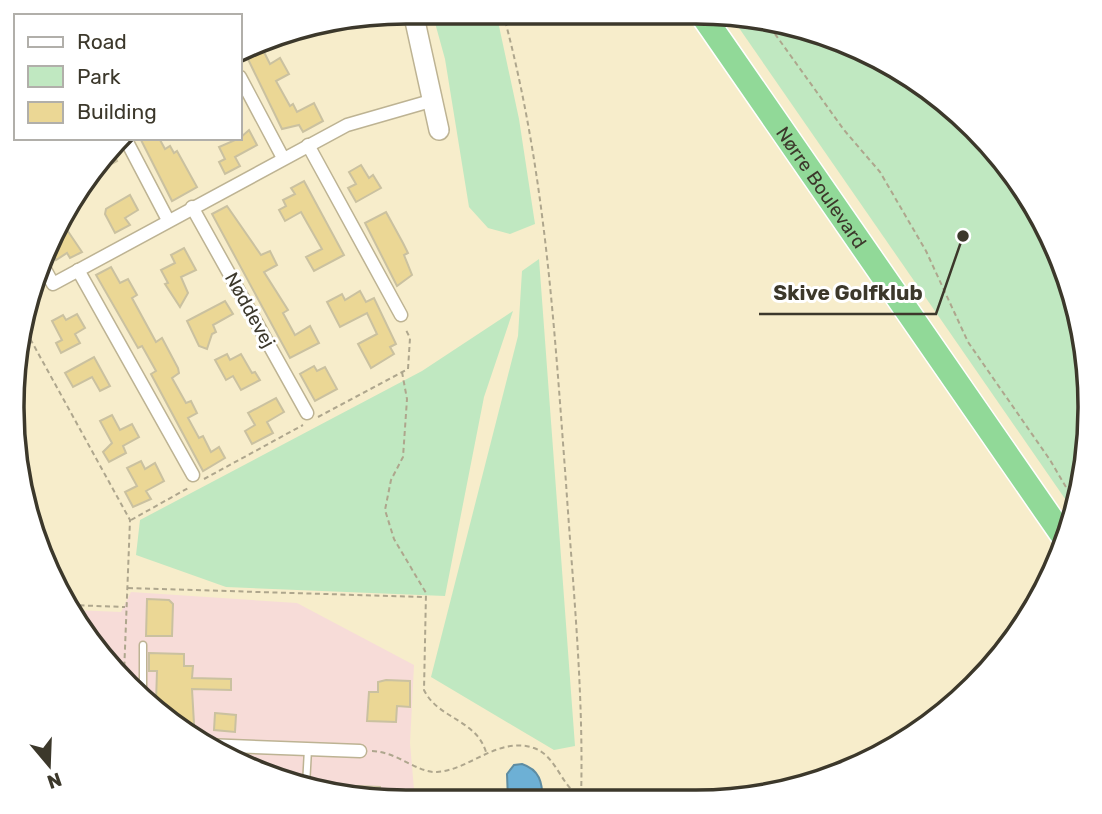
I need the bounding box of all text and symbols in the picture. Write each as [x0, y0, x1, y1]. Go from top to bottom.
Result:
legend [14, 14, 242, 140]
text: Road [77, 29, 127, 54]
text: Park [77, 64, 121, 89]
text: Building [77, 99, 157, 124]
street label: Nørre Boulevard [772, 122, 872, 253]
street label: Nøddevej [220, 268, 280, 352]
callout: Skive Golfklub [759, 272, 936, 314]
text: Skive Golfklub [773, 280, 923, 305]
north arrow [14, 730, 84, 800]
text: N [44, 768, 65, 794]

